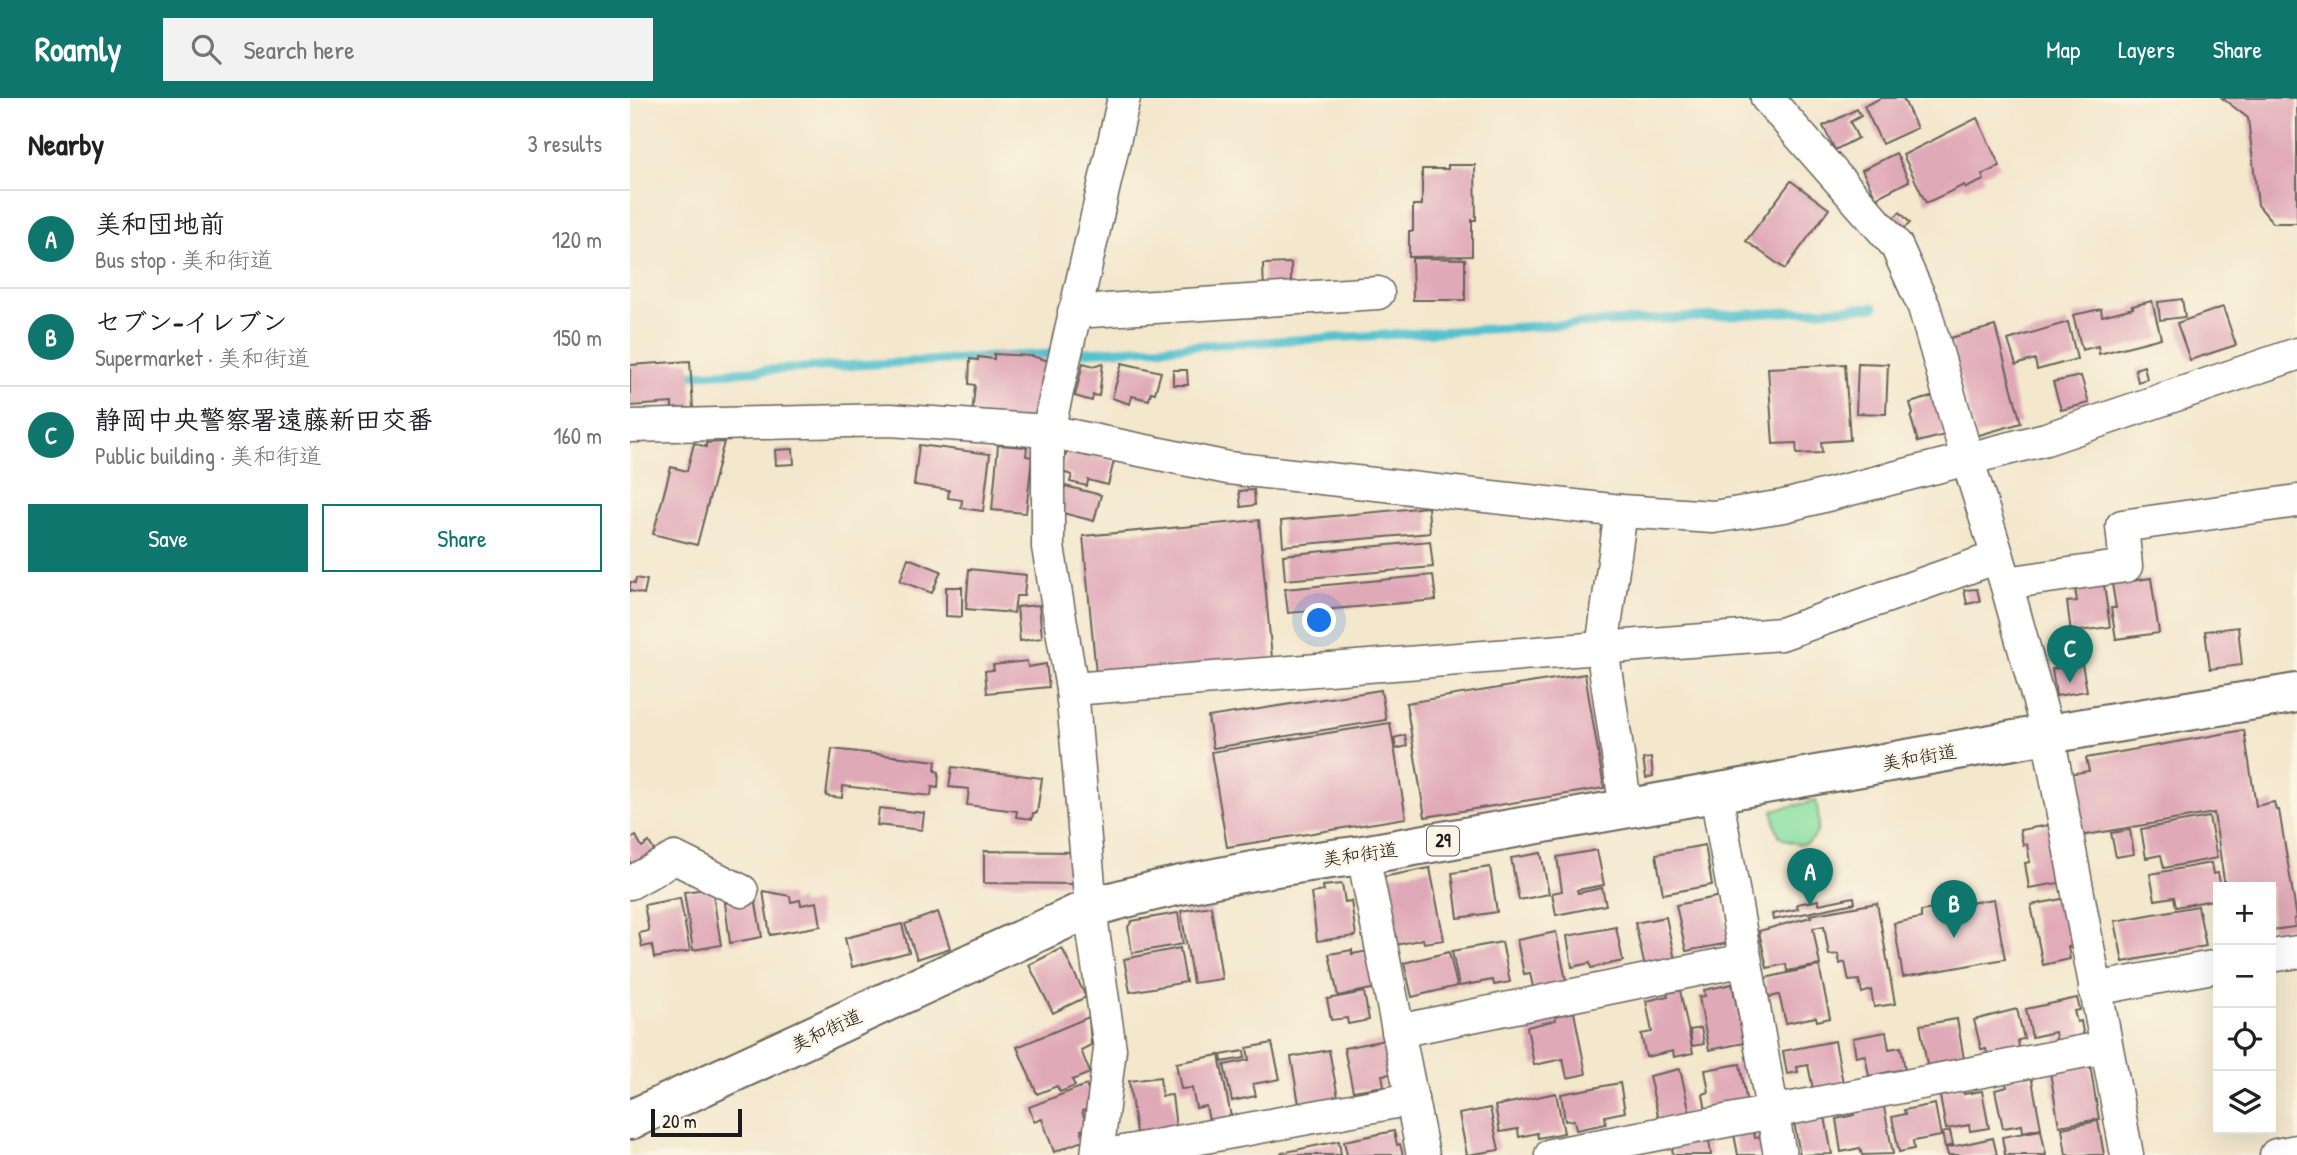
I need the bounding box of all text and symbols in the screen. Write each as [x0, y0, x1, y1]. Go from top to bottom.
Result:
search box [163, 18, 653, 81]
text: Roamly [35, 27, 121, 71]
icon: search [187, 30, 225, 68]
text: Search here [243, 32, 355, 67]
text: Map [2046, 33, 2080, 65]
text: Layers [2118, 33, 2175, 65]
text: Share [2213, 33, 2262, 65]
text: Nearby [28, 124, 104, 164]
text: 3 results [527, 128, 602, 159]
text: 美和団地前 [95, 206, 225, 241]
text: A [45, 224, 57, 255]
text: 120 m [552, 224, 602, 255]
text: Bus stop · 美和街道 [95, 244, 273, 275]
text: セブン-イレブン [95, 304, 288, 339]
text: B [45, 322, 57, 353]
text: 150 m [553, 322, 602, 353]
text: Supermarket · 美和街道 [95, 342, 310, 373]
text: 静岡中央警察署遠藤新田交番 [95, 402, 433, 437]
text: C [45, 420, 57, 451]
text: 160 m [553, 420, 602, 451]
text: Public building · 美和街道 [95, 440, 322, 471]
button: Save [28, 504, 308, 572]
button: Share [322, 504, 602, 572]
your location [1302, 603, 1336, 637]
pin: C [2047, 625, 2093, 683]
street label: 美和街道 [1879, 738, 1959, 776]
road number: 29 [1427, 826, 1459, 856]
street label: 美和街道 [1321, 836, 1399, 872]
pin: A [1787, 848, 1833, 906]
pin: B [1931, 880, 1977, 938]
map controls [2213, 882, 2276, 1134]
button: + [2213, 882, 2276, 945]
button: − [2213, 945, 2276, 1008]
street label: 美和街道 [786, 1002, 866, 1058]
button: locate [2213, 1008, 2276, 1071]
button: layers [2213, 1071, 2276, 1134]
scale bar [651, 1106, 742, 1138]
text: 20 m [662, 1108, 697, 1134]

